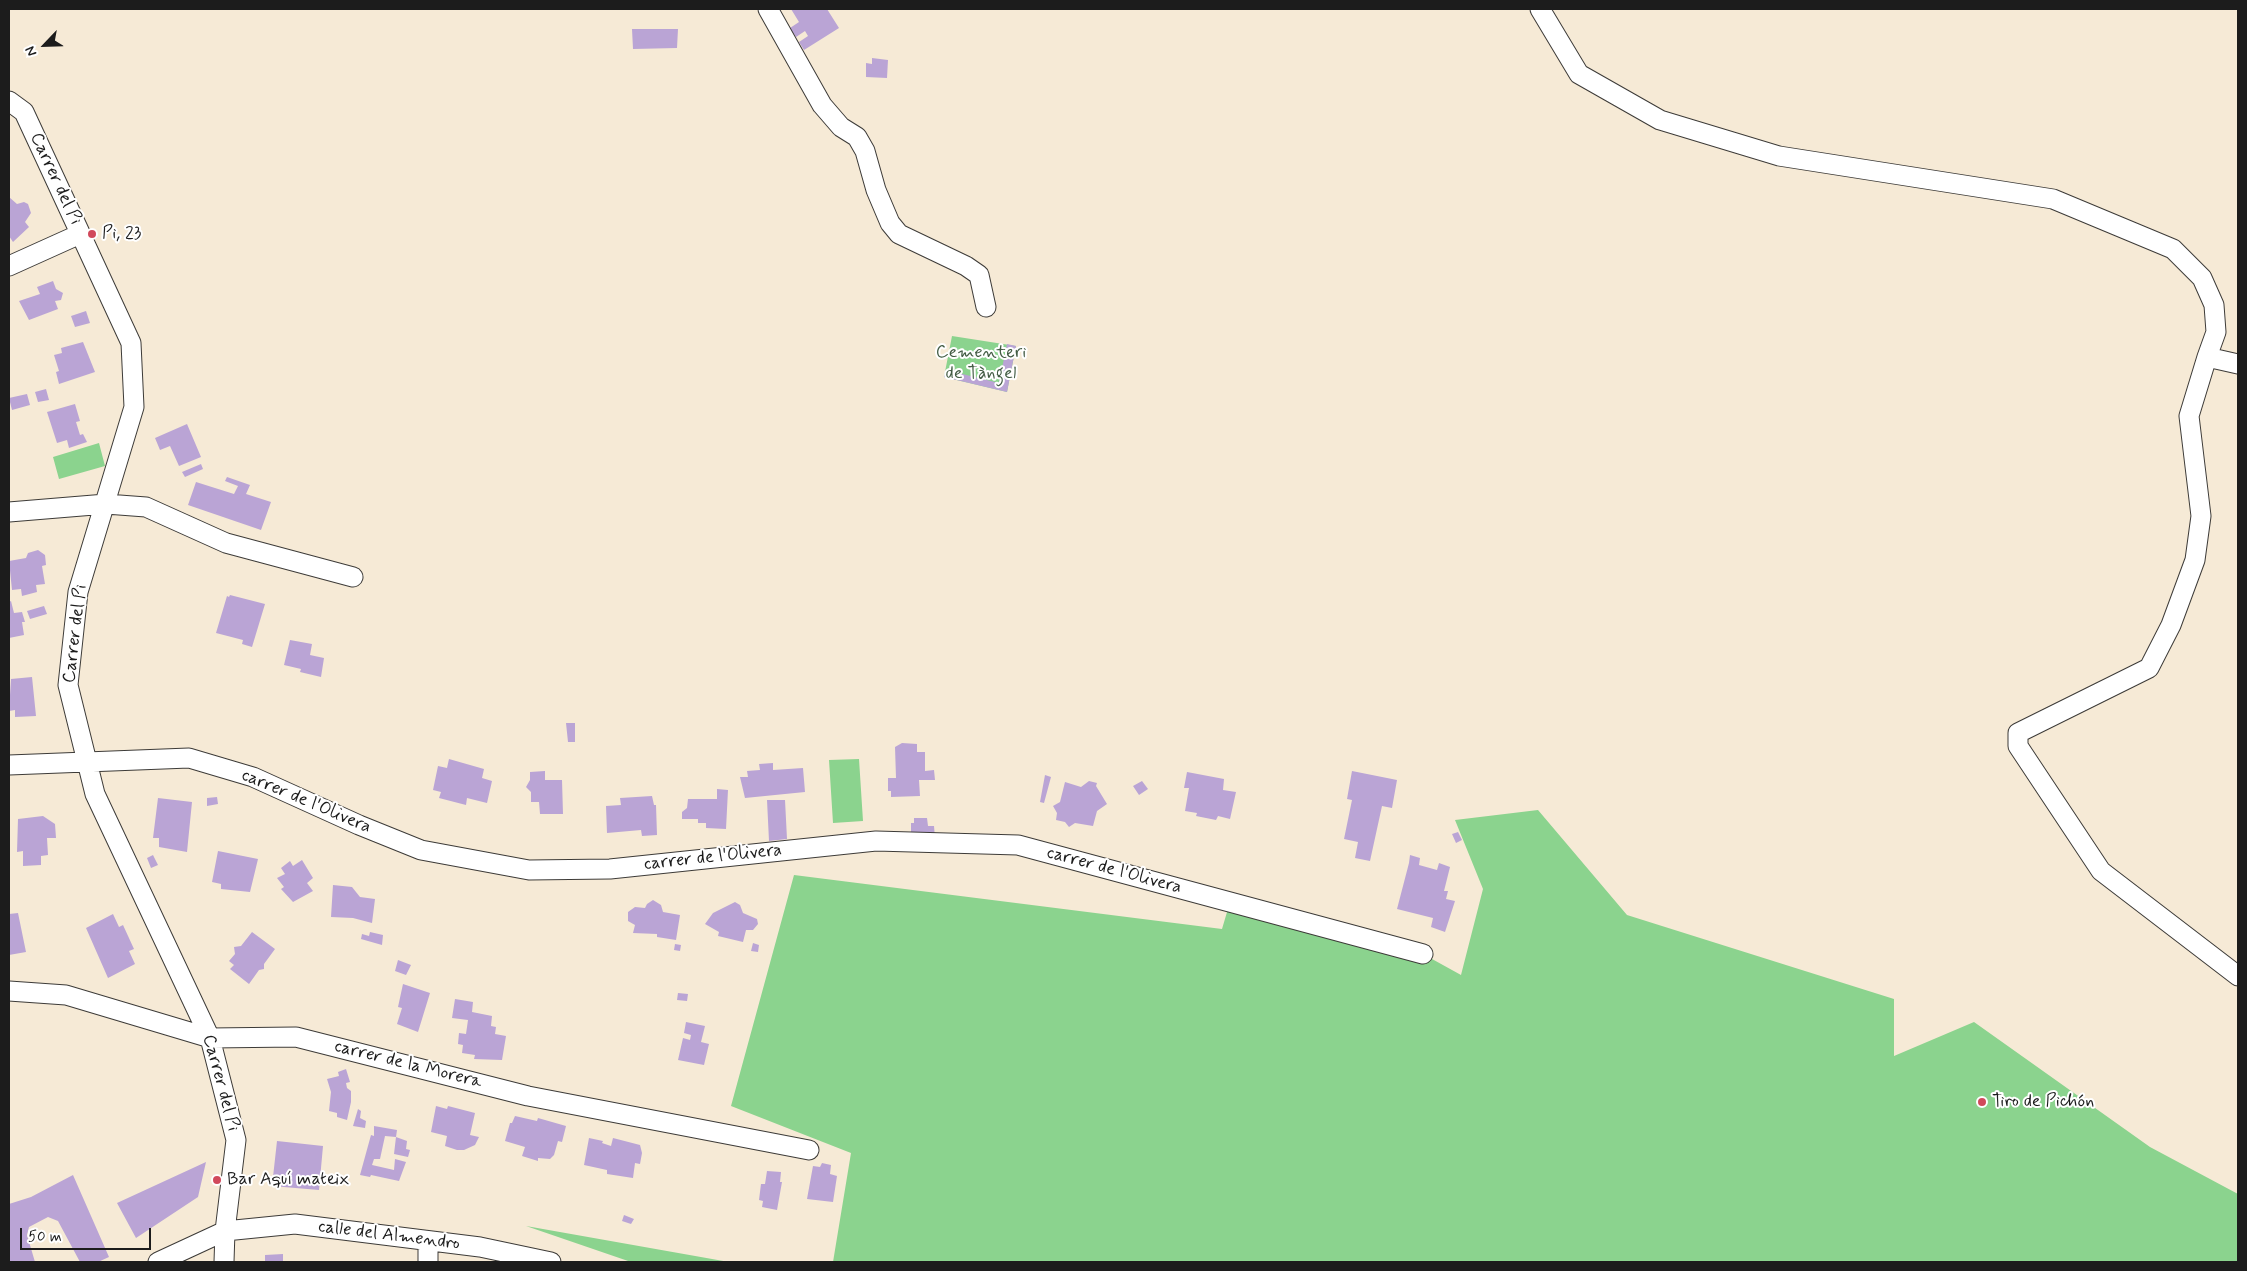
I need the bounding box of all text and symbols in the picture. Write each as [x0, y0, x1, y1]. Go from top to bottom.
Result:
north arrow [20, 20, 70, 70]
text: N [21, 43, 41, 59]
street label: Carrer del Pi [24, 130, 86, 228]
place label: Pi, 23 [102, 223, 141, 245]
marker: Pi, 23 [86, 228, 98, 240]
park label: Cementeri de Tàngel [936, 342, 1026, 384]
street label: Carrer del Pi [59, 584, 93, 684]
street label: carrer de l'Olivera [238, 765, 374, 839]
street label: carrer de l'Olivera [643, 840, 783, 876]
street label: carrer de l'Olivera [1044, 843, 1184, 899]
street label: Carrer del Pi [197, 1032, 243, 1134]
street label: carrer de la Morera [332, 1036, 484, 1094]
place label: Tiro de Pichón [1992, 1091, 2094, 1113]
marker: Tiro de Pichón [1976, 1096, 1988, 1108]
place label: Bar Aquí mateix [227, 1169, 349, 1191]
marker: Bar Aquí mateix [211, 1174, 223, 1186]
street label: calle del Almendro [317, 1217, 461, 1255]
scale bar [22, 1218, 154, 1250]
text: 50 m [28, 1227, 62, 1247]

